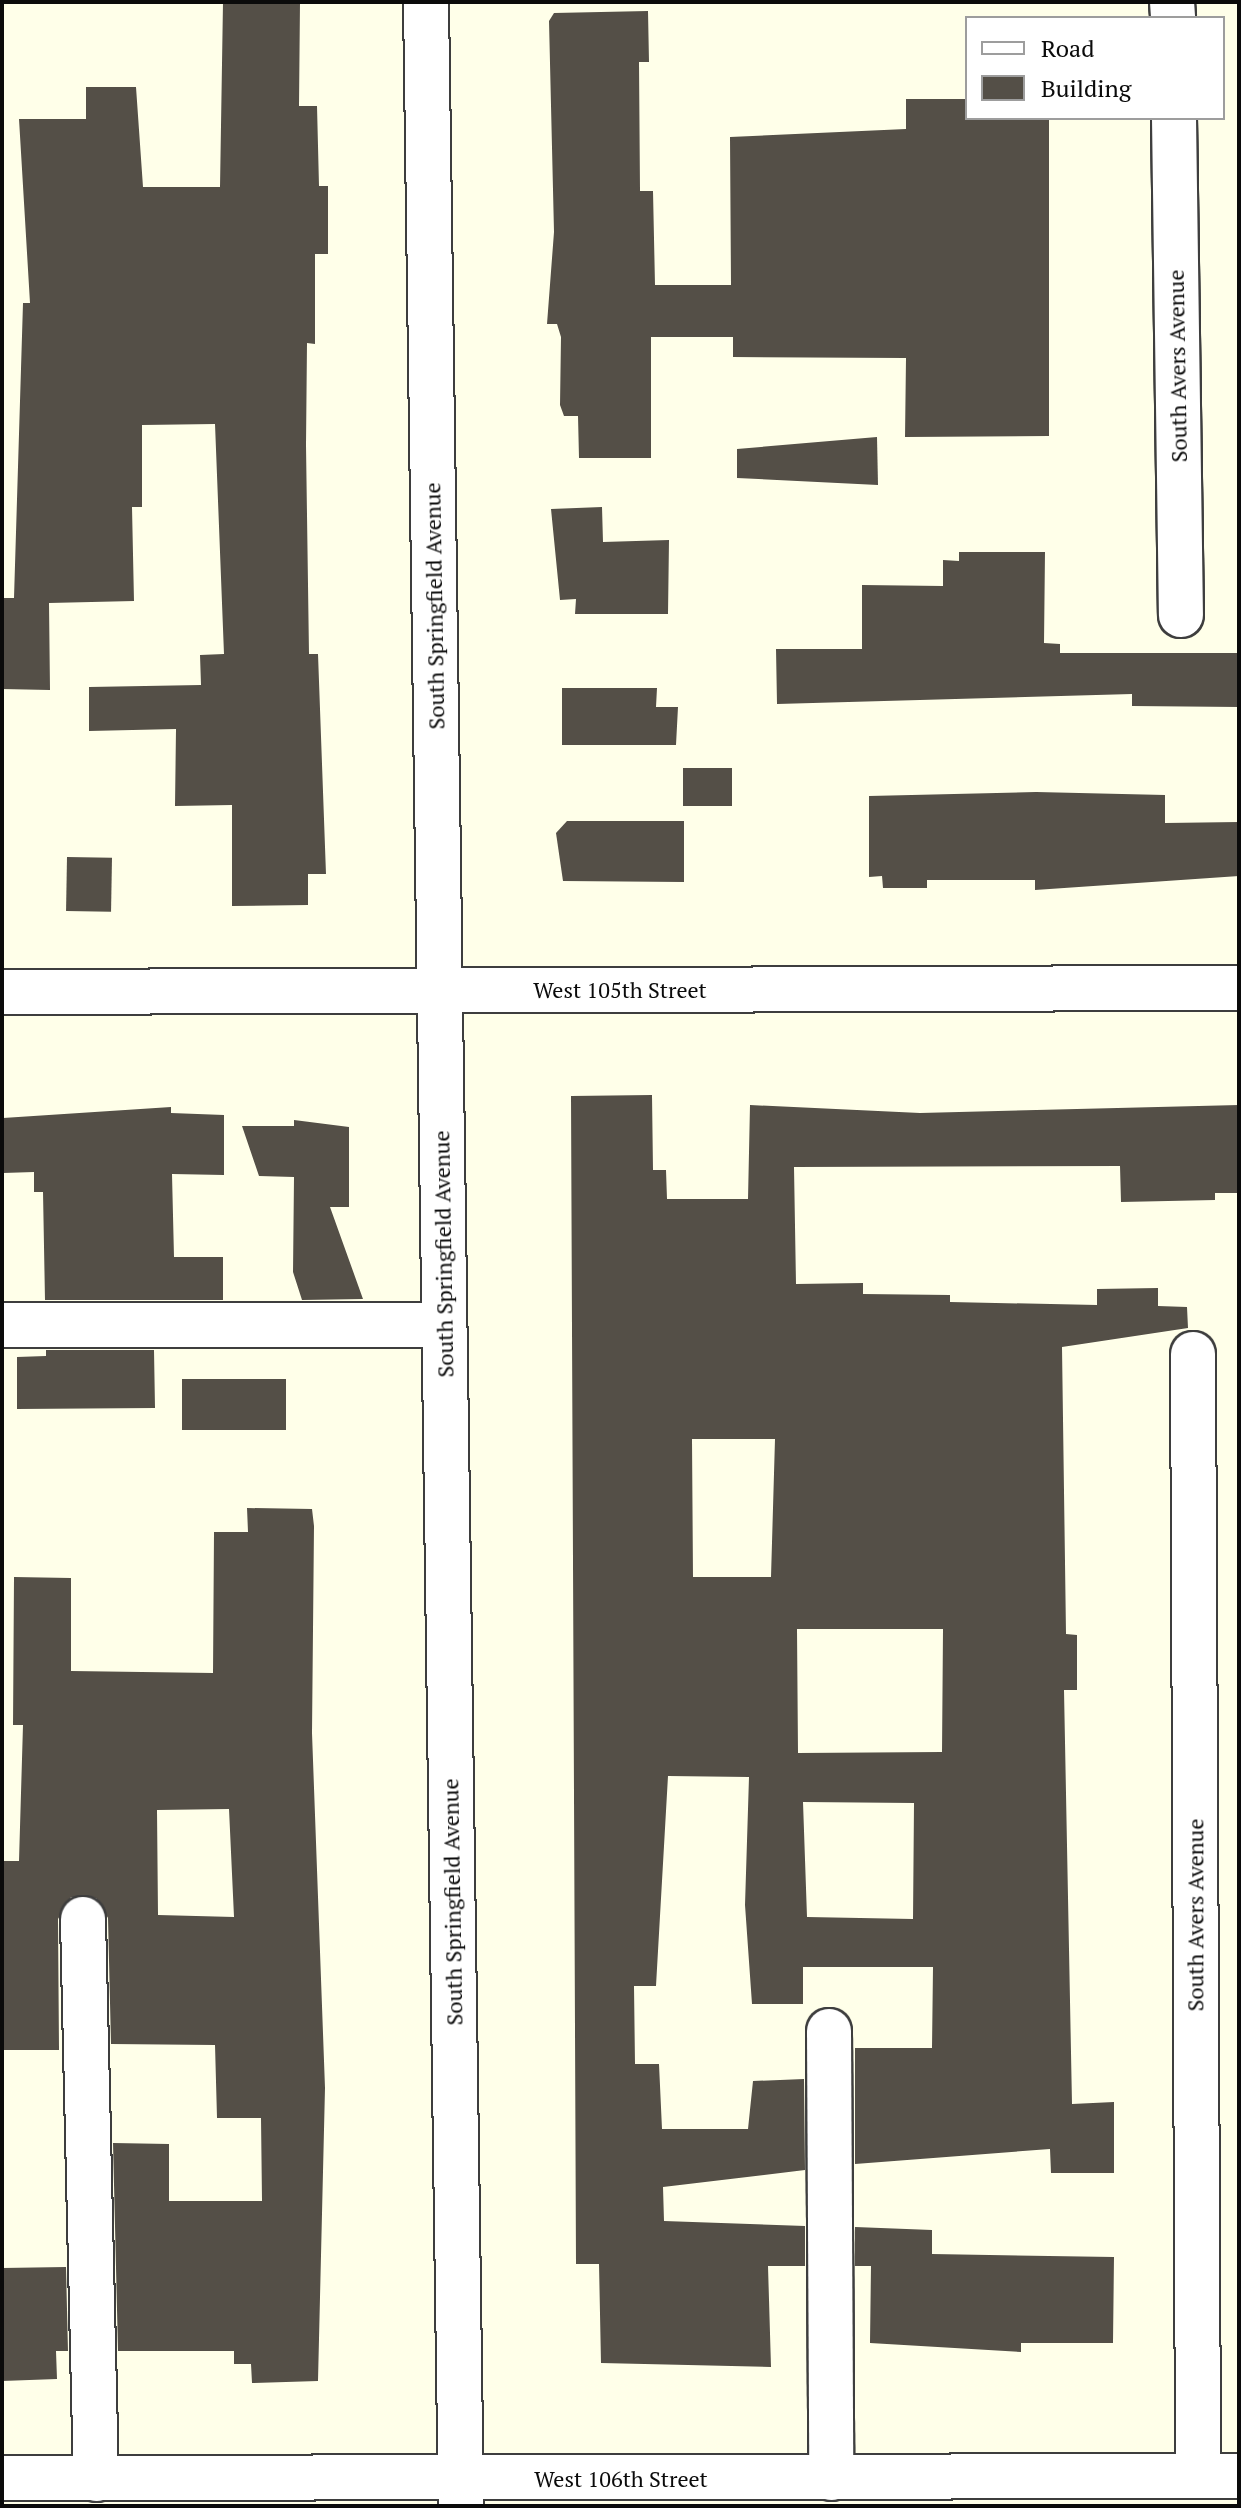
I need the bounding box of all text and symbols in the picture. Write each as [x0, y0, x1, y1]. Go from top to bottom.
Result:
legend [965, 16, 1225, 120]
text: Road [1041, 32, 1095, 64]
text: Building [1041, 72, 1131, 104]
street label: South Avers Avenue [1162, 269, 1192, 463]
street label: South Springfield Avenue [419, 482, 449, 730]
street label: West 105th Street [533, 977, 707, 1003]
street label: South Springfield Avenue [428, 1130, 458, 1378]
street label: South Springfield Avenue [437, 1778, 467, 2026]
street label: South Avers Avenue [1182, 1818, 1208, 2012]
street label: West 106th Street [534, 2466, 708, 2492]

